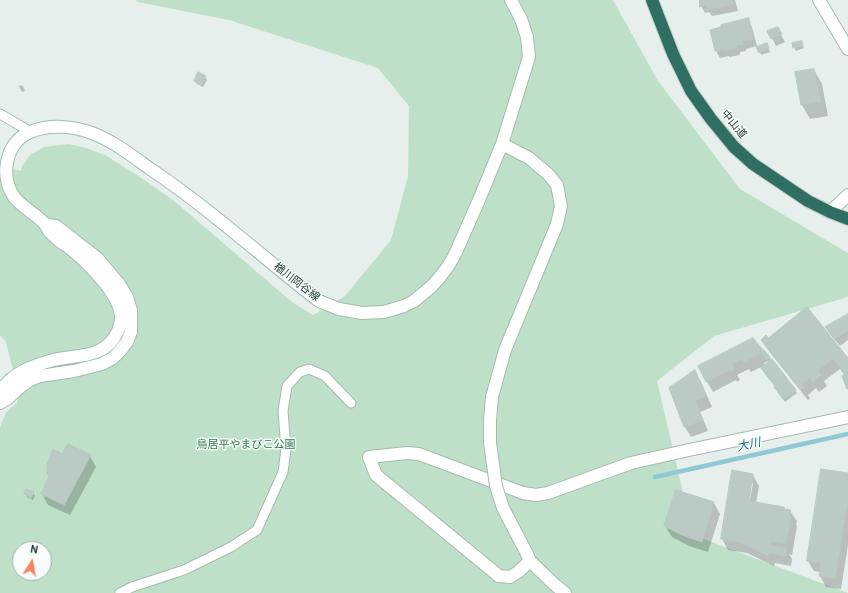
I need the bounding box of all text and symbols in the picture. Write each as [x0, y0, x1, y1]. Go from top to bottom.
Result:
street label: 中山道 [717, 108, 749, 142]
street label: 楢川岡谷線 [270, 261, 322, 305]
water label: 大川 [736, 436, 762, 456]
park label: 鳥居平やまびこ公園 [197, 439, 295, 453]
north arrow [12, 541, 52, 581]
text: N [29, 543, 39, 558]

